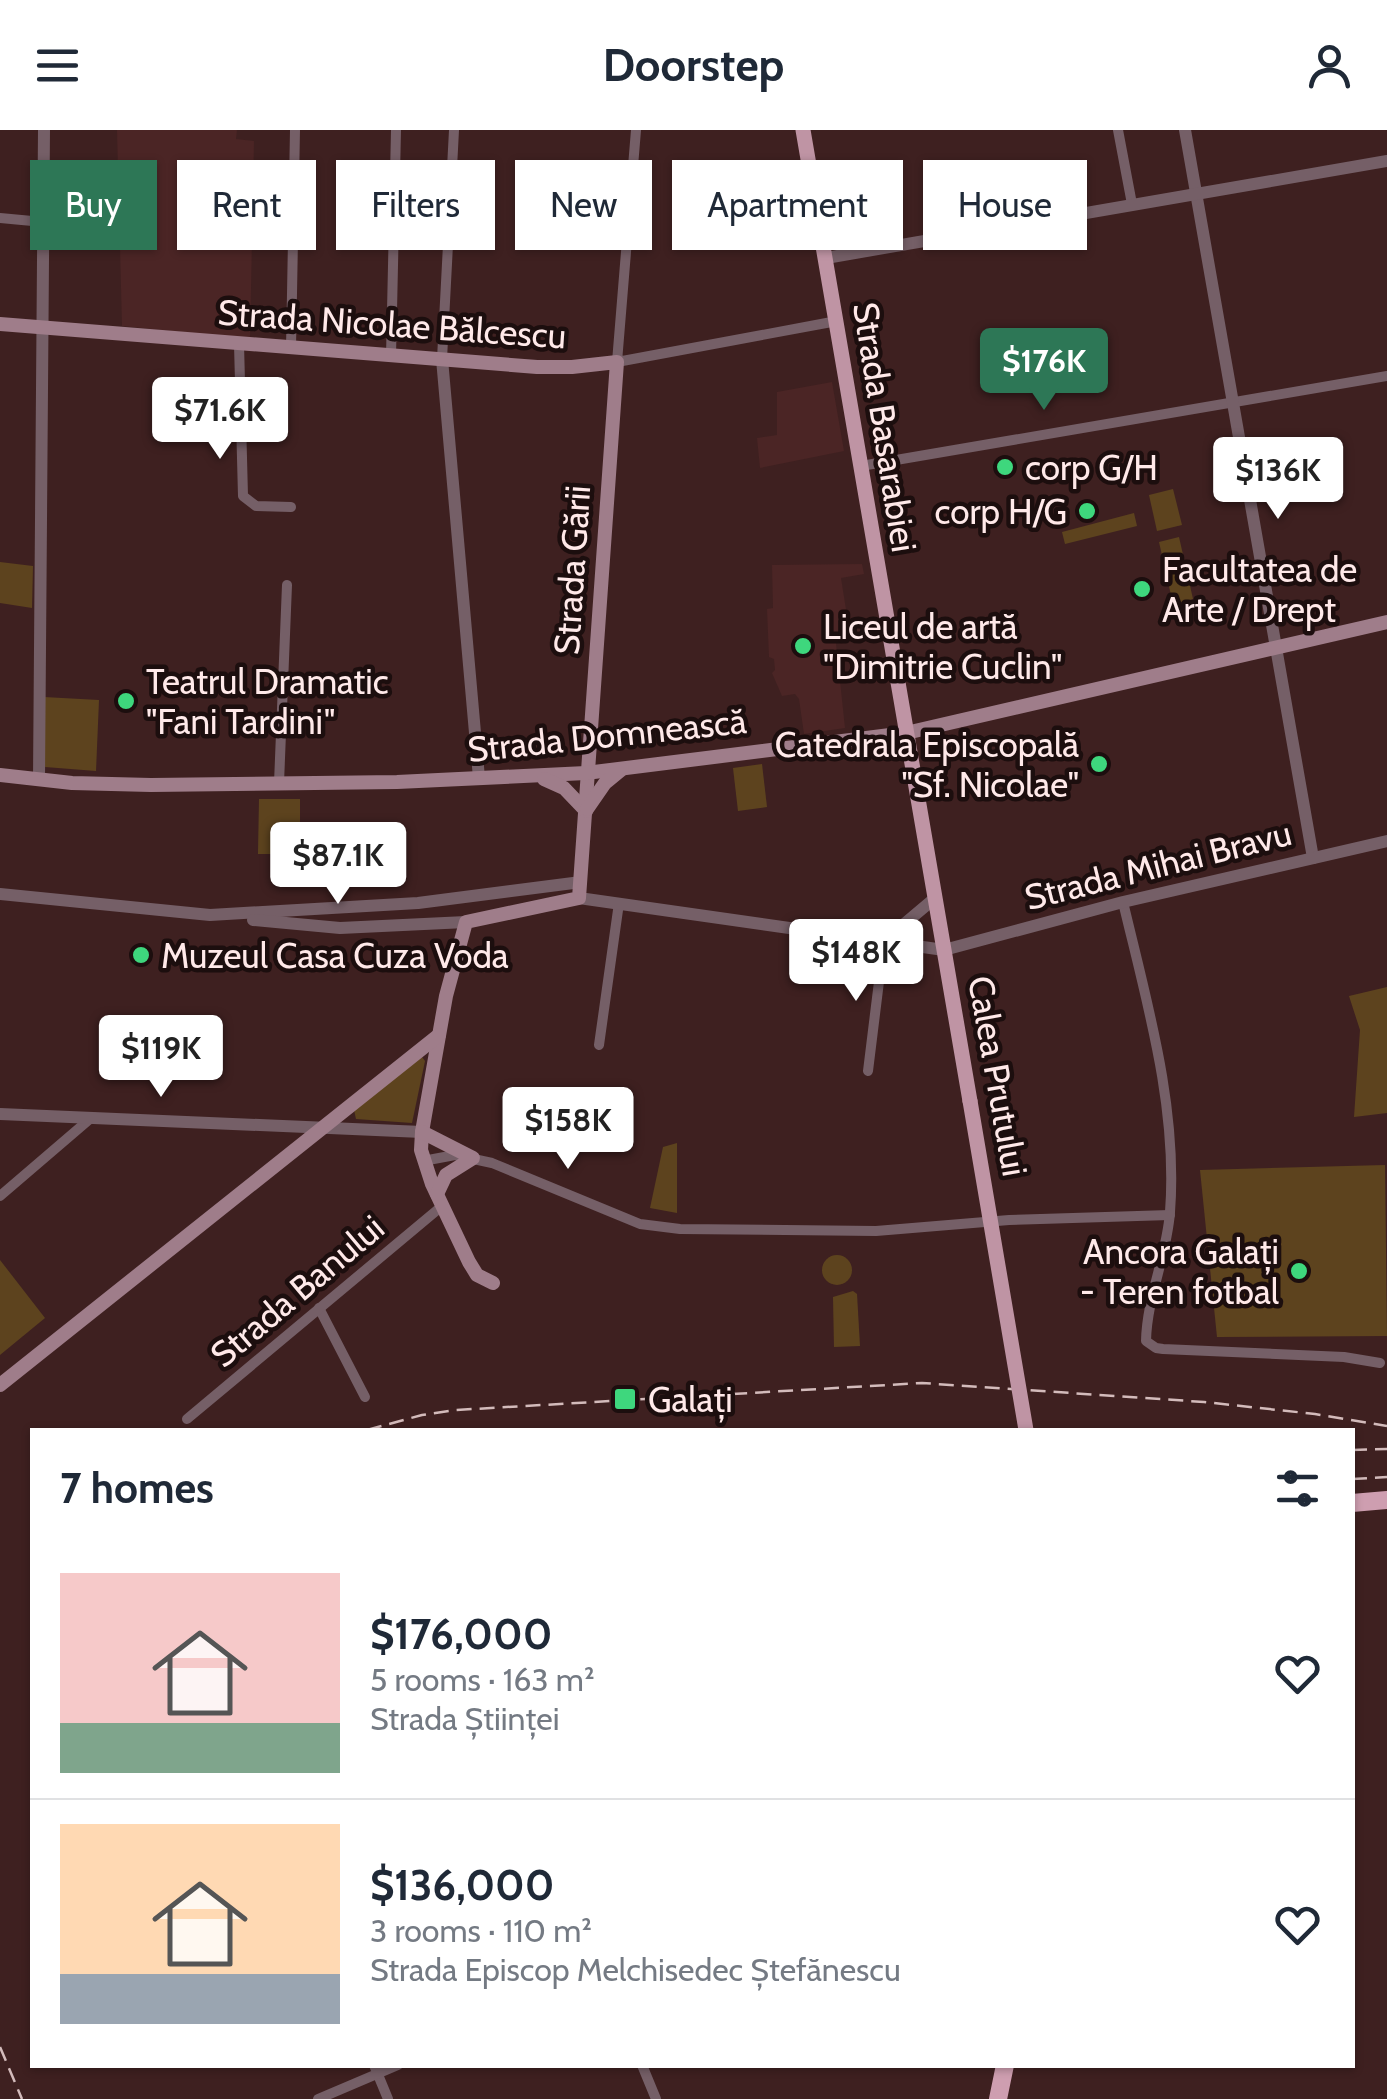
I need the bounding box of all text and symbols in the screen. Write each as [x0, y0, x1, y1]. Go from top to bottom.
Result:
icon: menu [30, 38, 85, 93]
text: Doorstep [603, 38, 784, 92]
icon: person [1302, 38, 1357, 93]
chip: Buy [30, 160, 157, 250]
chip: Rent [177, 160, 316, 250]
chip: Filters [336, 160, 495, 250]
chip: New [515, 160, 652, 250]
chip: Apartment [672, 160, 903, 250]
chip: House [923, 160, 1087, 250]
street label: Strada Nicolae Bălcescu [216, 290, 568, 358]
street label: Strada Basarabiei [844, 299, 926, 555]
pin: $176K [974, 328, 1114, 413]
text: $176K [1002, 341, 1086, 380]
pin: $71.6K [139, 377, 301, 462]
text: $71.6K [174, 390, 266, 429]
pin: $136K [1208, 437, 1348, 522]
place label: corp G/H [1025, 446, 1158, 489]
text: $136K [1235, 450, 1321, 489]
marker: corp G/H [994, 456, 1016, 478]
street label: Strada Gării [545, 484, 599, 656]
place label: corp H/G [935, 490, 1067, 533]
marker: corp H/G [1076, 500, 1098, 522]
place label: Facultatea de Arte / Drept [1162, 548, 1357, 631]
marker: Facultatea de Arte / Drept [1131, 578, 1153, 600]
place label: Liceul de artă "Dimitrie Cuclin" [823, 605, 1062, 688]
marker: Liceul de artă "Dimitrie Cuclin" [792, 635, 814, 657]
place label: Teatrul Dramatic "Fani Tardini" [146, 660, 389, 743]
marker: Teatrul Dramatic "Fani Tardini" [115, 690, 137, 712]
street label: Strada Domnească [465, 699, 749, 771]
place label: Catedrala Episcopală "Sf. Nicolae" [775, 723, 1079, 806]
marker: Catedrala Episcopală "Sf. Nicolae" [1088, 753, 1110, 775]
street label: Strada Mihai Bravu [1020, 811, 1296, 919]
pin: $87.1K [257, 822, 419, 907]
text: $87.1K [292, 835, 384, 874]
pin: $148K [786, 919, 926, 1004]
text: $148K [811, 932, 901, 971]
place label: Muzeul Casa Cuza Voda [161, 934, 509, 977]
marker: Muzeul Casa Cuza Voda [130, 944, 152, 966]
street label: Calea Prutului [959, 973, 1037, 1179]
pin: $119K [91, 1015, 231, 1100]
text: $119K [121, 1028, 201, 1067]
pin: $158K [498, 1087, 638, 1172]
text: $158K [525, 1100, 611, 1139]
street label: Strada Banului [202, 1206, 392, 1376]
place label: Ancora Galați - Teren fotbal [1080, 1230, 1280, 1313]
marker: Ancora Galați - Teren fotbal [1288, 1260, 1310, 1282]
place label: Galați [648, 1378, 733, 1423]
marker: Galați [612, 1386, 638, 1412]
icon: filters [1270, 1461, 1325, 1516]
text: 7 homes [60, 1462, 214, 1514]
text: $176,000 [370, 1608, 552, 1660]
icon: home [140, 1613, 260, 1733]
icon: heart [1270, 1646, 1325, 1701]
text: 5 rooms · 163 m² [370, 1660, 595, 1699]
text: Strada Științei [370, 1699, 559, 1738]
text: $136,000 [370, 1859, 554, 1911]
icon: home [140, 1864, 260, 1984]
icon: heart [1270, 1897, 1325, 1952]
text: 3 rooms · 110 m² [370, 1911, 592, 1950]
text: Strada Episcop Melchisedec Ștefănescu [370, 1950, 901, 1989]

